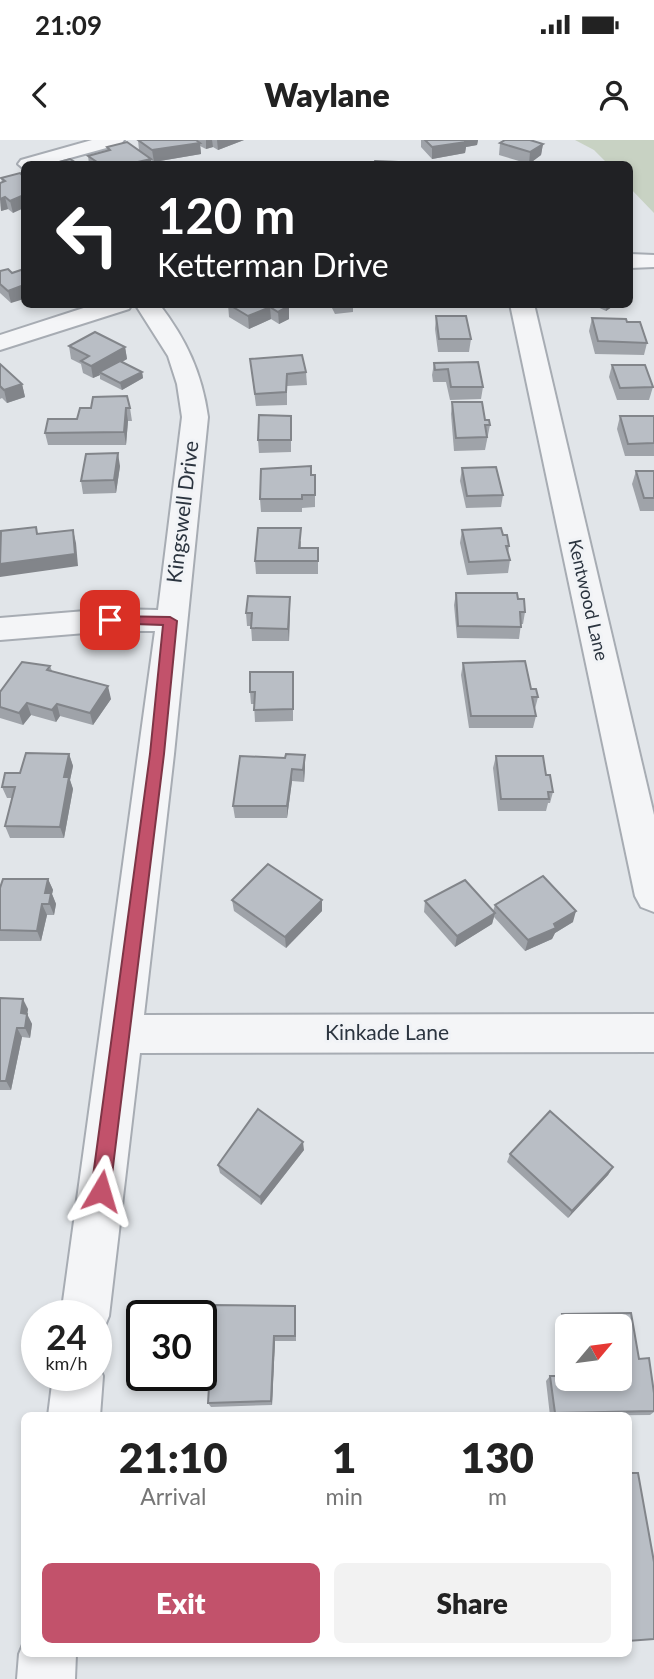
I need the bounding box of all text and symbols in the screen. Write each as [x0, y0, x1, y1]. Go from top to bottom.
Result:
text: 21:09 [35, 9, 102, 41]
text: Waylane [264, 75, 390, 114]
icon: back [21, 76, 59, 114]
icon: person [595, 76, 633, 114]
text: 120 m [157, 186, 295, 244]
icon: left [42, 189, 133, 280]
text: Ketterman Drive [157, 245, 389, 284]
street label: Kingswell Drive [160, 439, 203, 585]
street label: Kentwood Lane [564, 537, 614, 663]
pin [80, 590, 140, 650]
icon: arrive [91, 601, 129, 639]
street label: Kinkade Lane [325, 1019, 449, 1044]
position arrow [64, 1154, 138, 1228]
speed limit sign: 30 [126, 1300, 217, 1391]
north arrow [555, 1314, 632, 1391]
map controls [555, 1314, 632, 1391]
text: 24 [46, 1315, 87, 1357]
text: km/h [45, 1352, 88, 1374]
text: 21:10 [119, 1432, 228, 1482]
text: 1 [332, 1432, 356, 1482]
text: 130 [461, 1432, 534, 1482]
text: Arrival [140, 1482, 206, 1510]
text: min [326, 1482, 363, 1510]
text: m [488, 1482, 507, 1510]
button: Exit [42, 1563, 320, 1643]
button: Share [334, 1563, 611, 1643]

